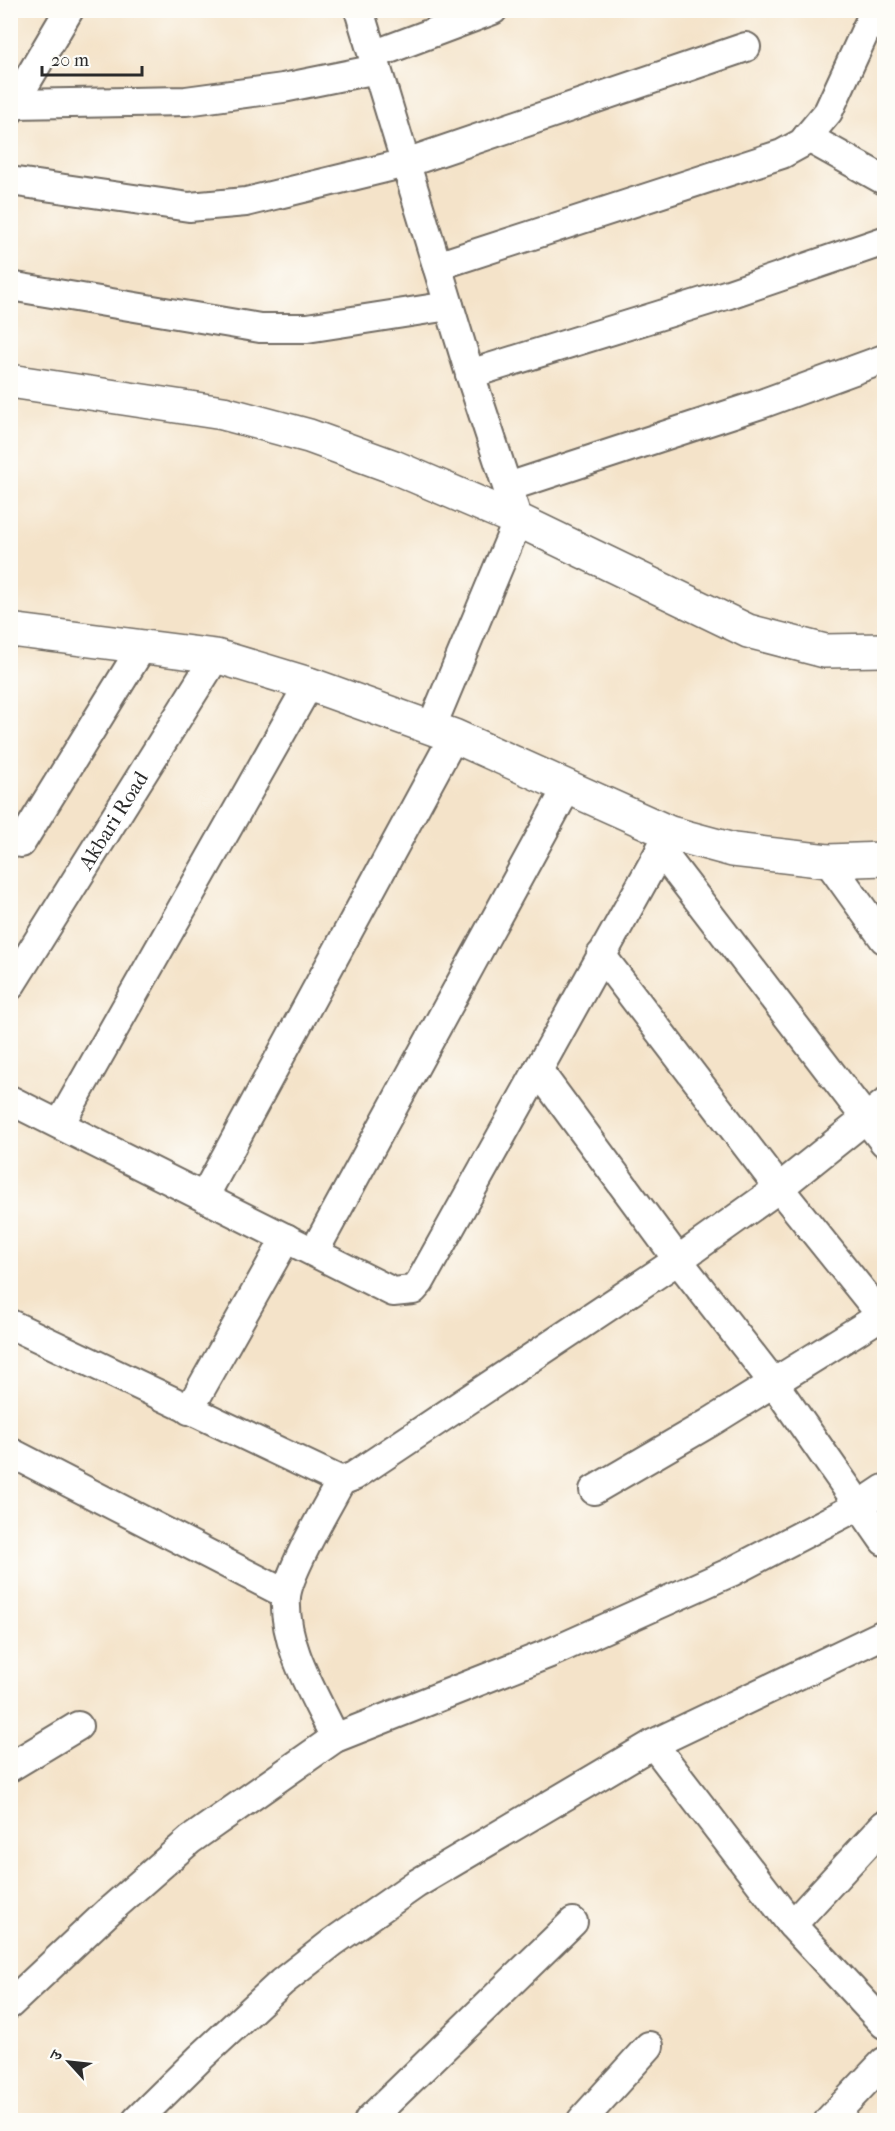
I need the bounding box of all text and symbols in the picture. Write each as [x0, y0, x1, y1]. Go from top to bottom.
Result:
scale bar [42, 39, 142, 77]
text: 20 m [51, 50, 89, 71]
street label: Akbari Road [73, 766, 153, 875]
north arrow [39, 2032, 99, 2092]
text: उ [45, 2046, 67, 2064]

